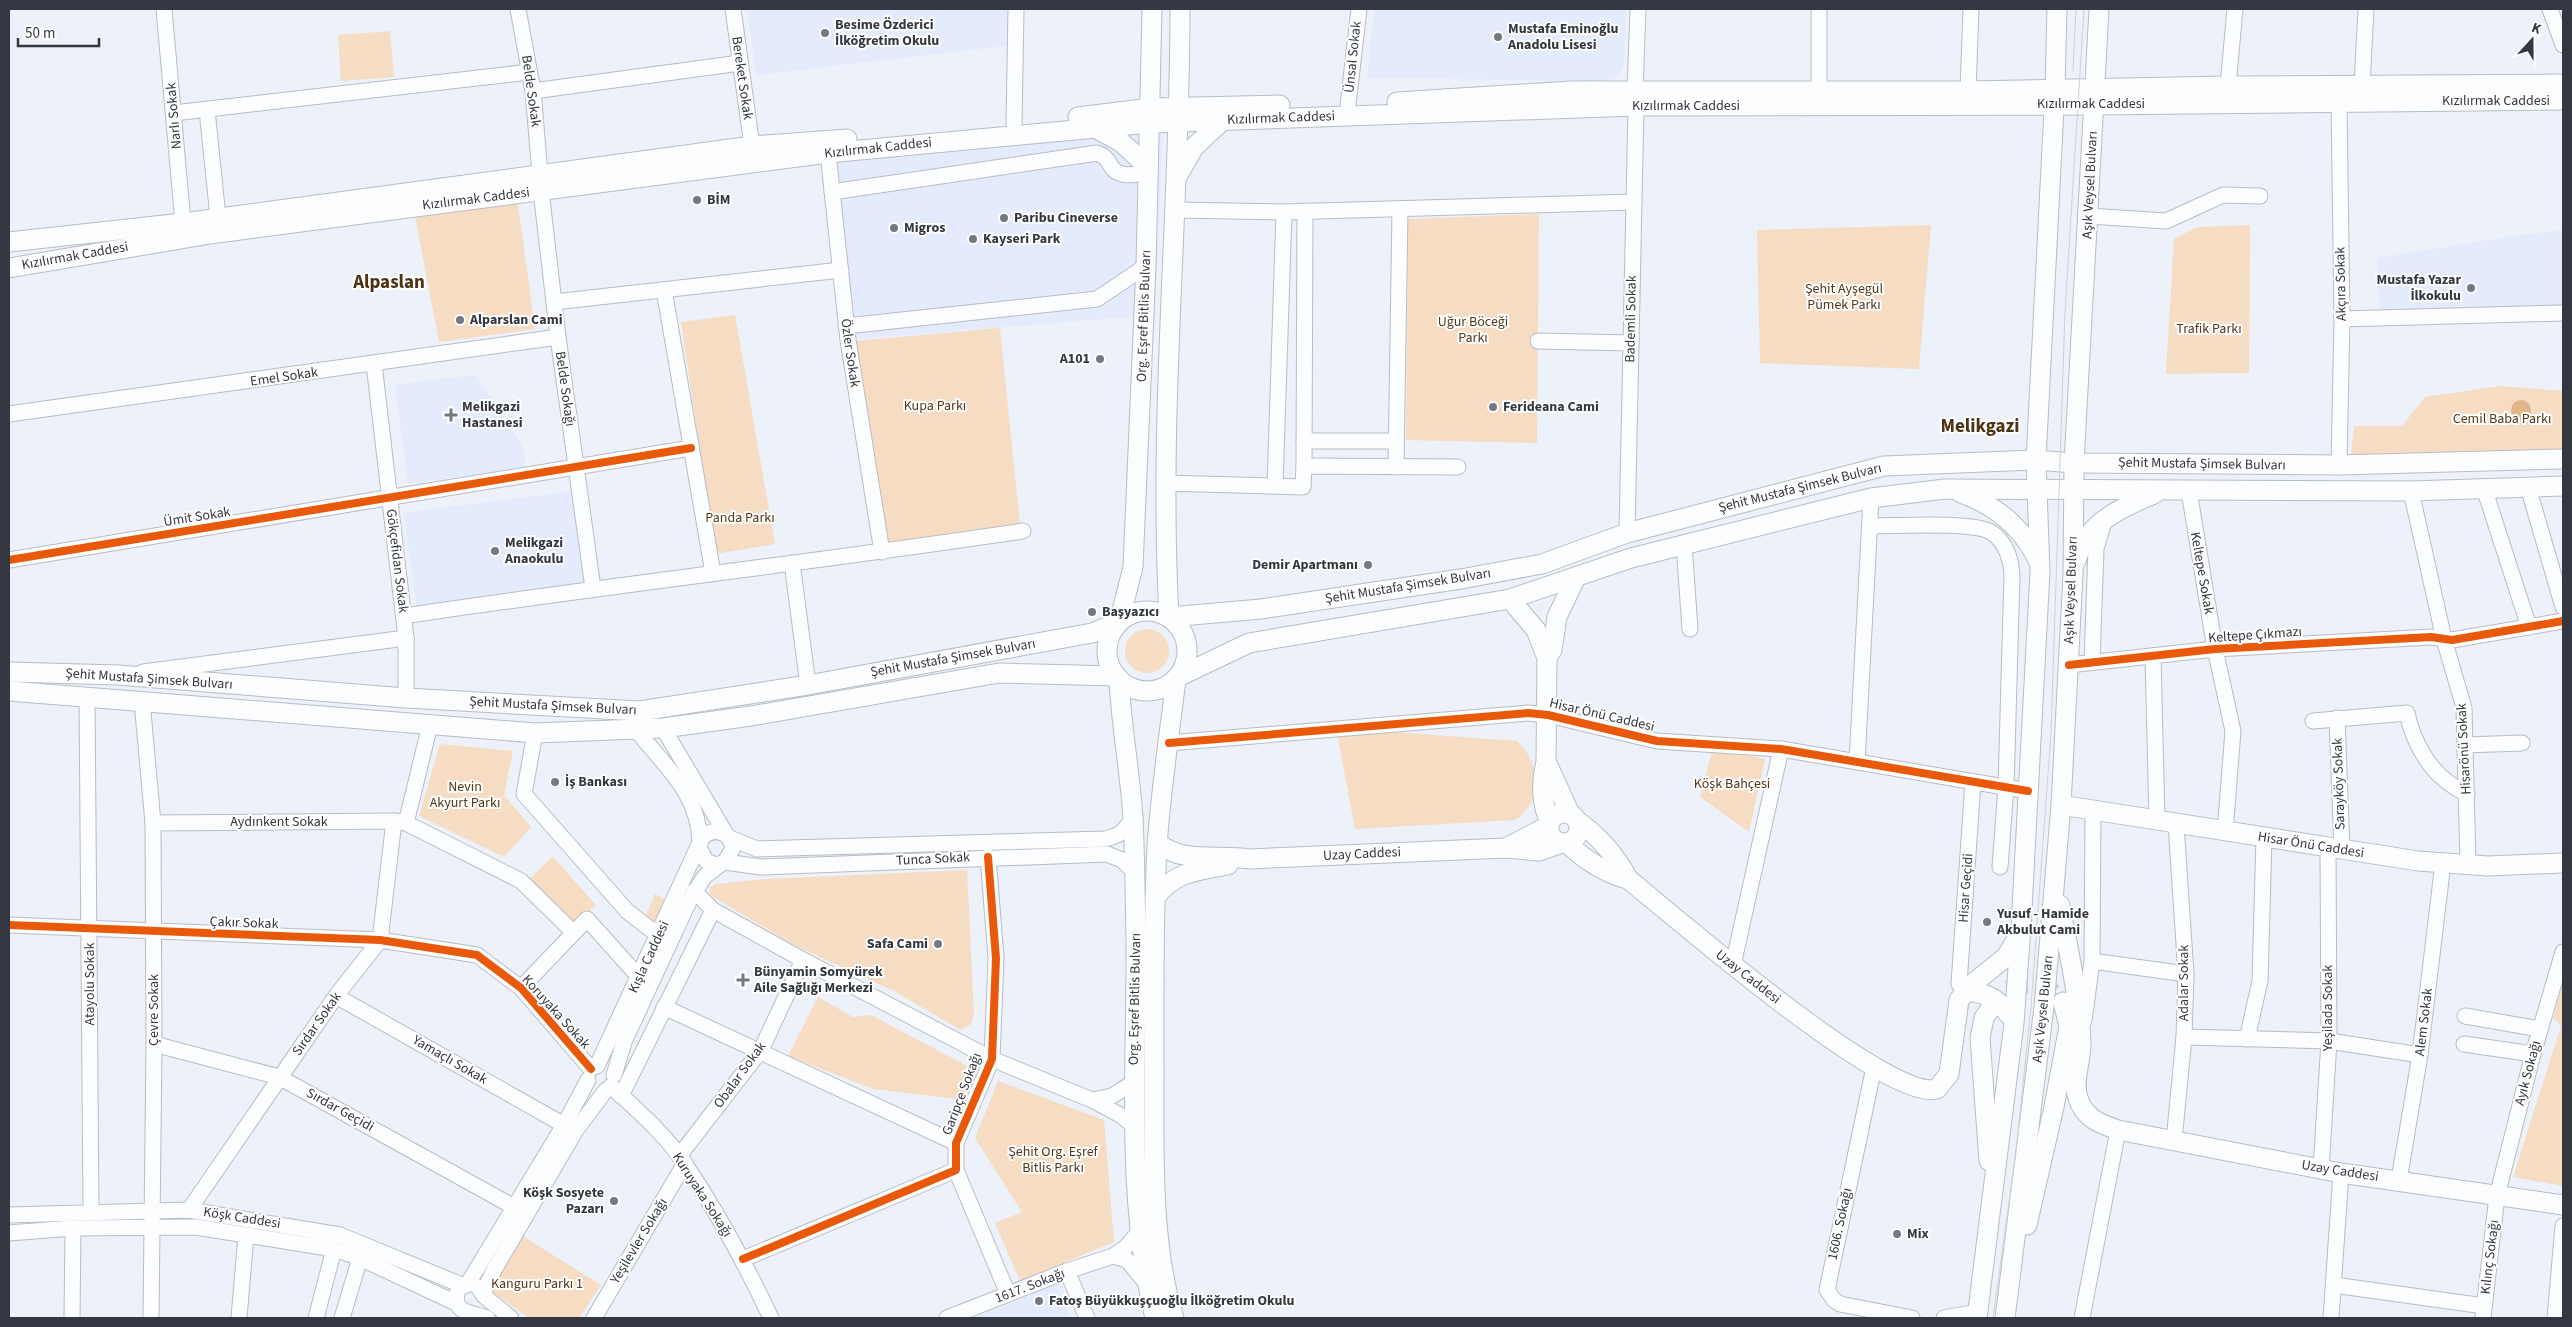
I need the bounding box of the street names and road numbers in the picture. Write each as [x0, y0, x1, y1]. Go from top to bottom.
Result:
street label: Ünsal Sokak [1339, 20, 1367, 94]
street label: Bereket Sokak [726, 35, 758, 121]
street label: Belde Sokak [516, 54, 546, 128]
street label: Narlı Sokak [161, 82, 187, 150]
street label: Kızılırmak Caddesi [2442, 91, 2550, 111]
street label: Kızılırmak Caddesi [2037, 94, 2145, 114]
street label: Kızılırmak Caddesi [1632, 96, 1740, 116]
street label: Kızılırmak Caddesi [1227, 106, 1335, 130]
street label: Aşık Veysel Bulvarı [2077, 131, 2103, 239]
street label: Kızılırmak Caddesi [823, 132, 933, 164]
street label: Kızılırmak Caddesi [421, 182, 531, 216]
street label: Kızılırmak Caddesi [20, 237, 130, 275]
street label: Akçıra Sokak [2330, 247, 2352, 321]
street label: Org. Eşref Bitlis Bulvarı [1132, 250, 1156, 382]
street label: Bademli Sokak [1620, 275, 1642, 363]
street label: Özler Sokak [835, 317, 865, 389]
street label: Belde Sokağı [550, 350, 580, 428]
street label: Emel Sokak [249, 362, 319, 392]
street label: Şehit Mustafa Şimsek Bulvarı [2118, 453, 2286, 475]
street label: Şehit Mustafa Şimsek Bulvarı [1716, 458, 1884, 518]
street label: Ümit Sokak [162, 502, 232, 532]
street label: Gökçefidan Sokak [381, 508, 413, 614]
street label: Keltepe Sokak [2185, 530, 2219, 616]
street label: Aşık Veysel Bulvarı [2059, 536, 2083, 644]
street label: Şehit Mustafa Şimsek Bulvarı [1324, 563, 1492, 609]
street label: Keltepe Çıkmazı [2207, 622, 2303, 648]
street label: Şehit Mustafa Şimsek Bulvarı [869, 634, 1037, 682]
street label: Şehit Mustafa Şimsek Bulvarı [65, 663, 233, 695]
street label: Şehit Mustafa Şimsek Bulvarı [469, 692, 637, 720]
street label: Hisar Önü Caddesi [1547, 693, 1657, 737]
street label: Hisarönü Sokak [2452, 703, 2476, 795]
street label: Sarayköy Sokak [2327, 738, 2351, 830]
street label: Aydınkent Sokak [230, 812, 328, 832]
street label: Hisar Önü Caddesi [2256, 827, 2366, 863]
street label: Uzay Caddesi [1323, 842, 1401, 866]
street label: Tunca Sokak [895, 847, 971, 871]
street label: Hisar Geçidi [1954, 852, 1978, 924]
street label: Çakır Sokak [209, 912, 279, 934]
street label: Kışla Caddesi [624, 918, 674, 996]
street label: Org. Eşref Bitlis Bulvarı [1124, 933, 1146, 1065]
street label: Atayolu Sokak [80, 943, 100, 1025]
street label: Uzay Caddesi [1711, 945, 1785, 1009]
street label: Adalar Sokak [2174, 945, 2194, 1021]
street label: Aşık Veysel Bulvarı [2027, 954, 2059, 1064]
street label: Yeşilada Sokak [2318, 965, 2338, 1052]
street label: Koruyaka Sokak [517, 970, 595, 1054]
street label: Çevre Sokak [144, 974, 164, 1046]
street label: Alem Sokak [2410, 987, 2438, 1057]
street label: Sırdar Sokak [288, 988, 346, 1060]
street label: Yamaçlı Sokak [408, 1030, 491, 1090]
street label: Obalar Sokak [709, 1038, 771, 1112]
street label: Ayık Sokağı [2510, 1038, 2546, 1108]
street label: Garipçe Sokağı [937, 1050, 987, 1138]
street label: Sırdar Geçidi [302, 1083, 378, 1137]
street label: Kuruyaka Sokağı [667, 1149, 737, 1241]
street label: Uzay Caddesi [2300, 1155, 2380, 1187]
street label: 1606. Sokağı [1823, 1186, 1857, 1262]
street label: Yeşilevler Sokağı [605, 1194, 673, 1289]
street label: Köşk Caddesi [202, 1202, 282, 1234]
street label: Kılınç Sokağı [2476, 1219, 2504, 1295]
street label: 1617. Sokağı [992, 1263, 1068, 1309]

